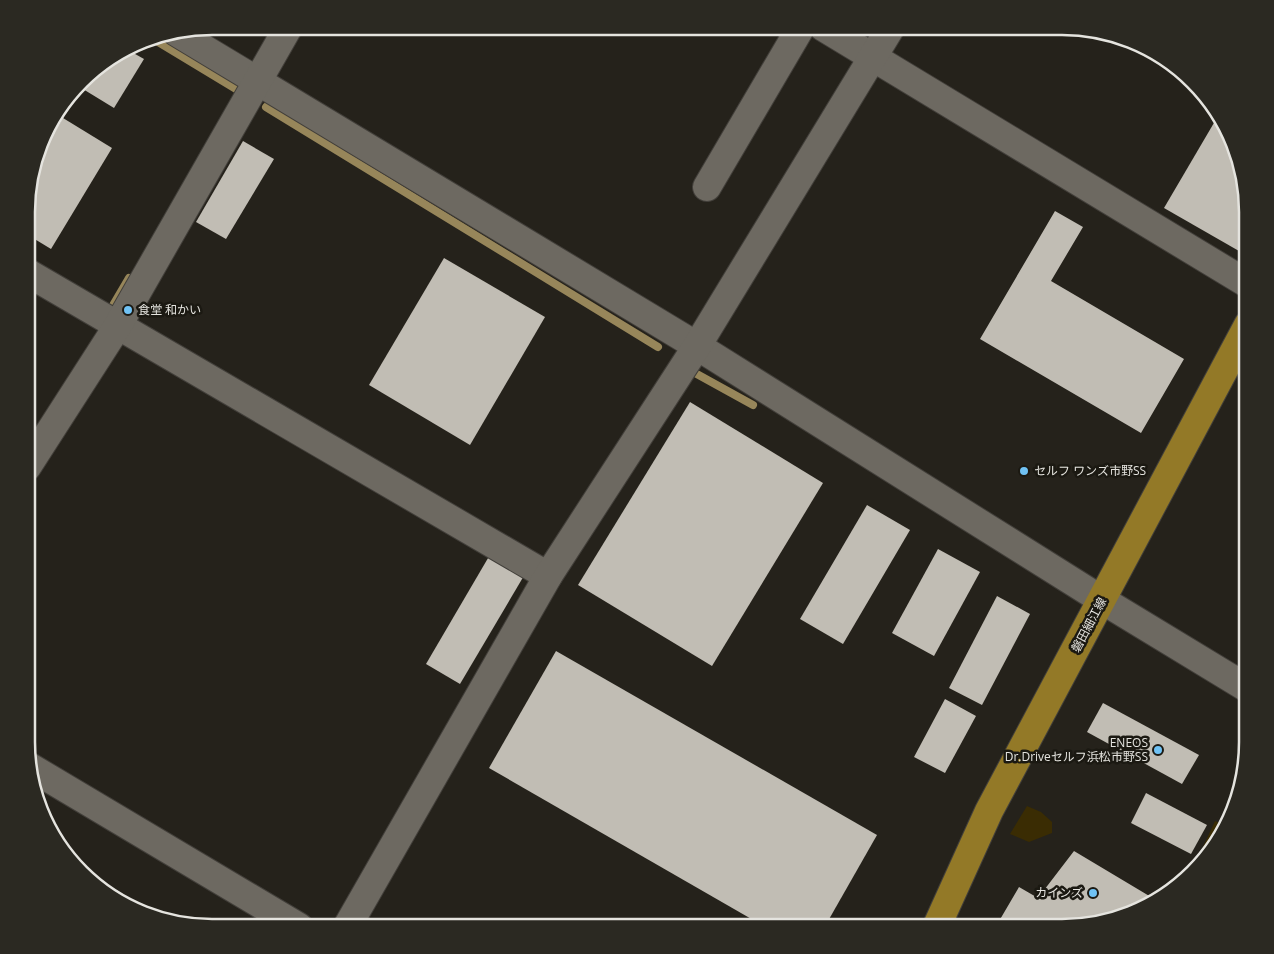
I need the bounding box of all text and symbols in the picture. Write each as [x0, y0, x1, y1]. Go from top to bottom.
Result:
place label: 食堂 和かい [138, 301, 201, 318]
marker: 食堂 和かい [122, 304, 134, 316]
place label: セルフ ワンズ市野SS [1034, 462, 1146, 479]
marker: セルフ ワンズ市野SS [1018, 465, 1030, 477]
street label: 磐田細江線 [1067, 594, 1110, 655]
place label: ENEOS Dr.Driveセルフ浜松市野SS [1005, 734, 1148, 765]
marker: ENEOS Dr.Driveセルフ浜松市野SS [1152, 744, 1164, 756]
place label: カインズ [1035, 884, 1083, 901]
marker: カインズ [1087, 887, 1099, 899]

